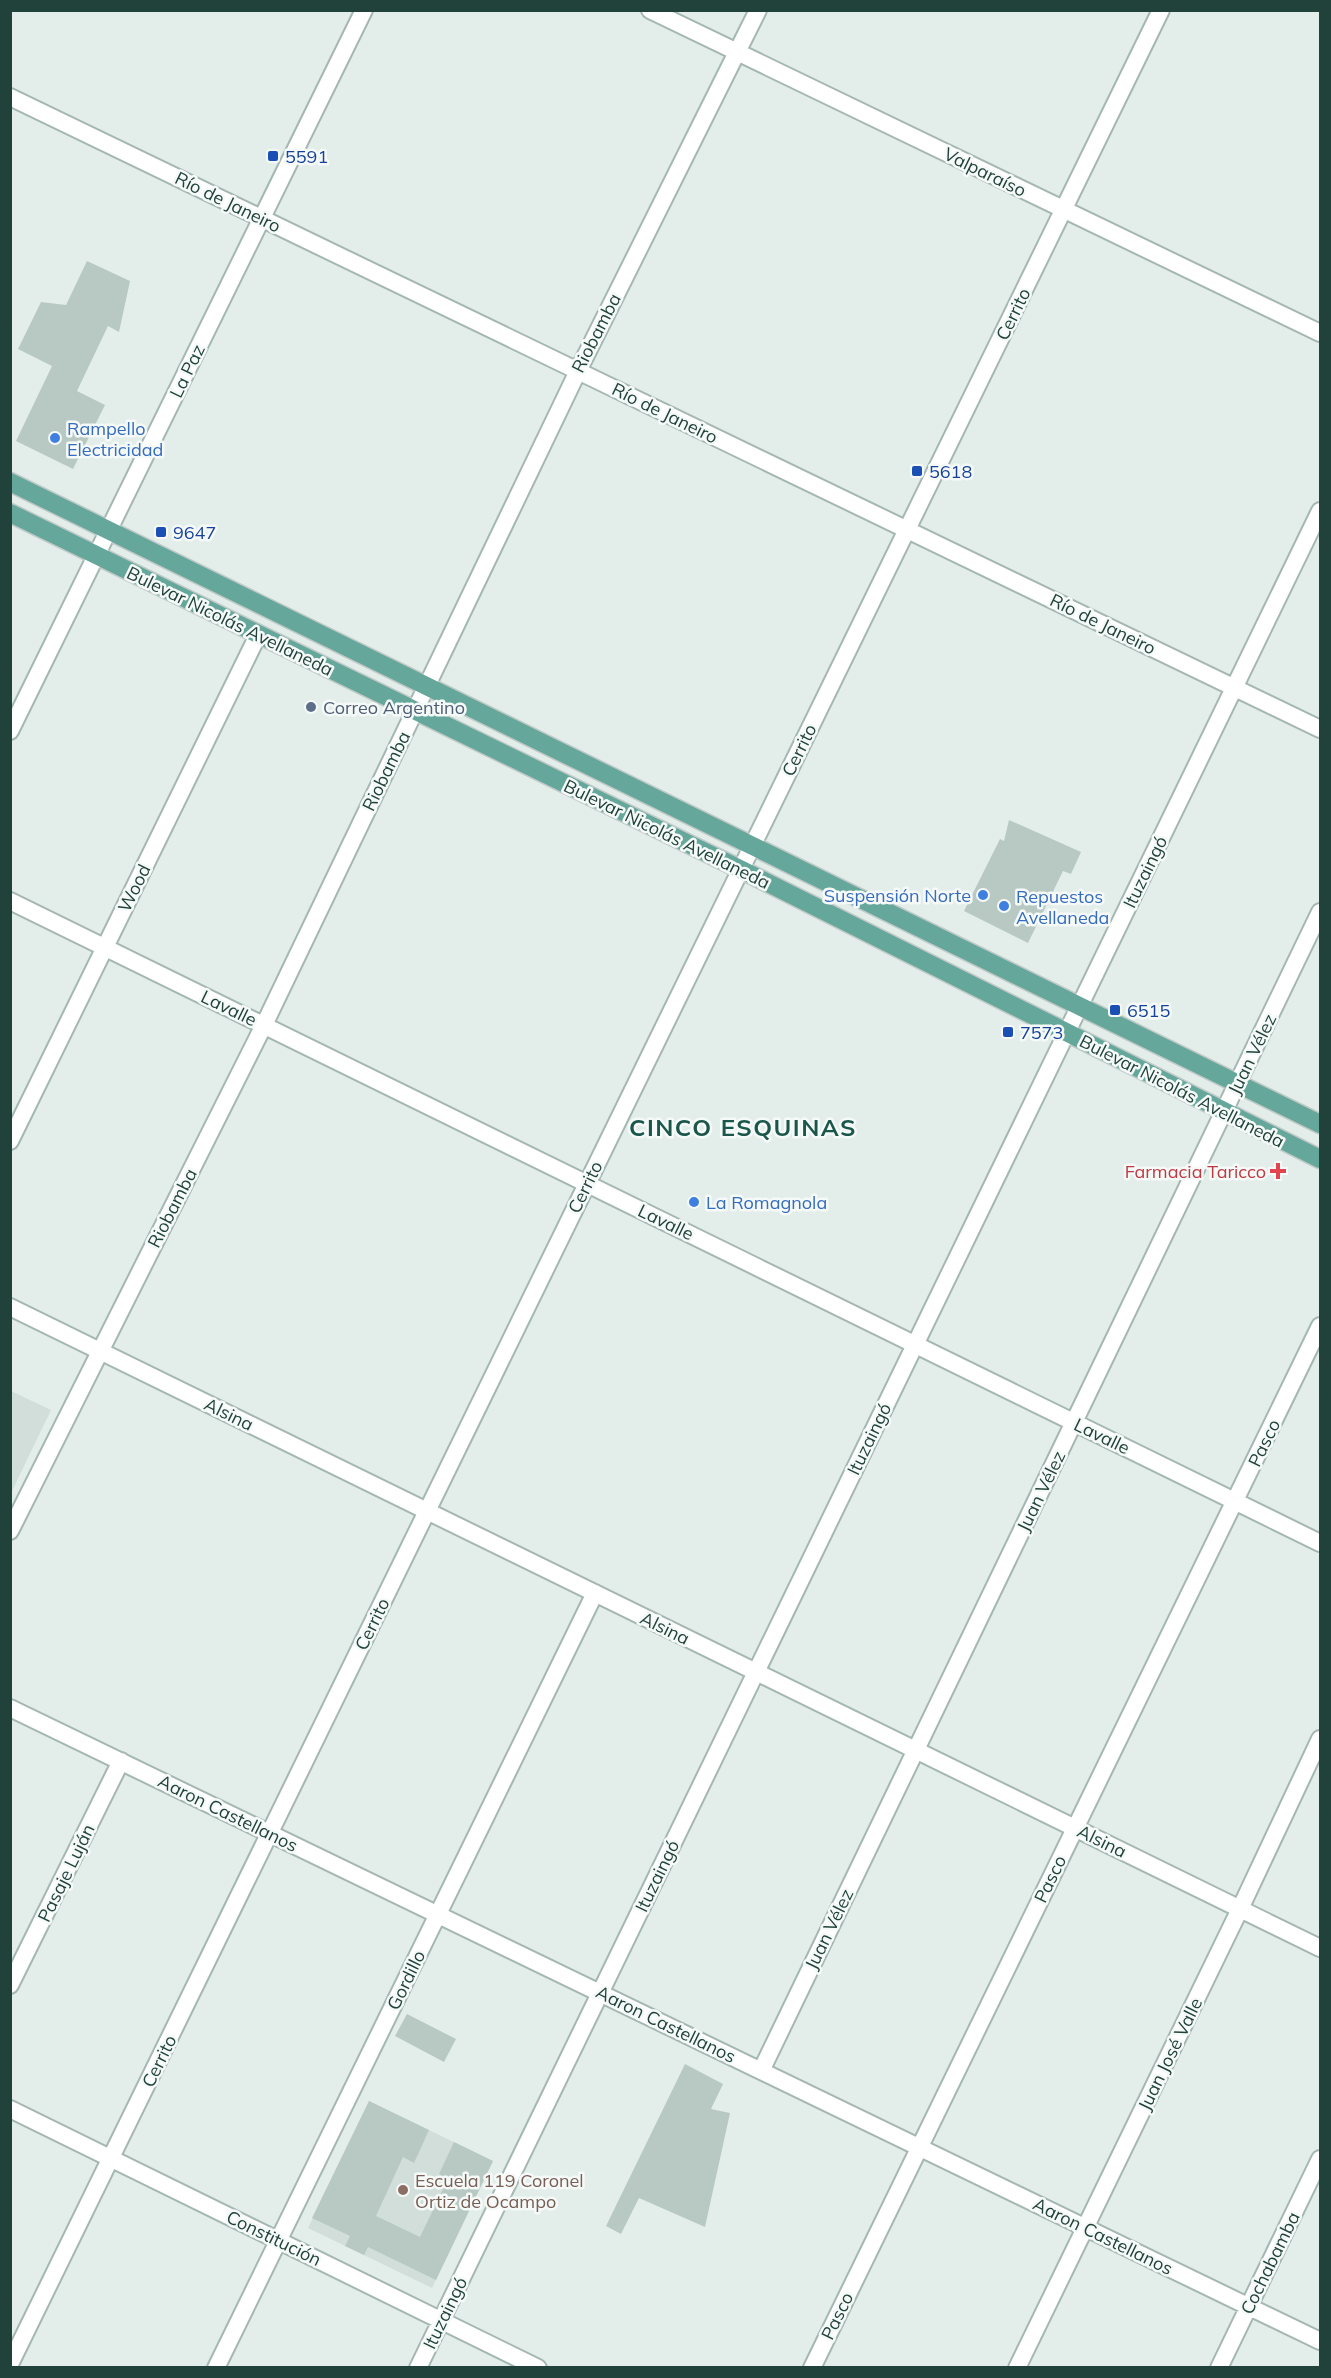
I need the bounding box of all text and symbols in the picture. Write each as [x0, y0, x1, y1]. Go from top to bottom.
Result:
street label: Valparaíso [940, 142, 1030, 202]
place label: 5591 [285, 145, 328, 168]
marker: 5591 [266, 149, 280, 163]
street label: Río de Janeiro [171, 166, 285, 238]
street label: Cerrito [991, 284, 1035, 344]
street label: Riobamba [566, 289, 626, 377]
street label: La Paz [164, 340, 210, 402]
street label: Río de Janeiro [608, 377, 722, 449]
place label: Rampello Electricidad [67, 417, 163, 461]
marker: Rampello Electricidad [48, 431, 62, 445]
place label: 5618 [929, 460, 972, 483]
marker: 5618 [910, 464, 924, 478]
place label: 9647 [173, 521, 216, 544]
marker: 9647 [154, 525, 168, 539]
street label: Bulevar Nicolás Avellaneda [123, 561, 337, 681]
street label: Río de Janeiro [1046, 588, 1160, 660]
place label: Correo Argentino [323, 696, 465, 719]
marker: Correo Argentino [304, 700, 318, 714]
street label: Cerrito [777, 720, 821, 780]
street label: Riobamba [357, 727, 415, 815]
street label: Bulevar Nicolás Avellaneda [560, 774, 774, 894]
street label: Ituzaingó [1118, 832, 1172, 912]
street label: Wood [113, 860, 155, 916]
place label: Suspensión Norte [824, 884, 971, 907]
place label: Repuestos Avellaneda [1016, 885, 1109, 929]
marker: Suspensión Norte [976, 888, 990, 902]
marker: Repuestos Avellaneda [997, 899, 1011, 913]
street label: Lavalle [197, 985, 261, 1031]
place label: 6515 [1127, 999, 1170, 1022]
marker: 6515 [1108, 1003, 1122, 1017]
street label: Juan Vélez [1223, 1010, 1281, 1098]
place label: 7573 [1020, 1021, 1063, 1044]
marker: 7573 [1001, 1025, 1015, 1039]
street label: Bulevar Nicolás Avellaneda [1076, 1029, 1288, 1153]
district label: CINCO ESQUINAS [629, 1112, 857, 1142]
street label: Cerrito [563, 1157, 607, 1217]
place label: Farmacia Taricco [1125, 1160, 1266, 1183]
street label: Riobamba [142, 1164, 202, 1252]
marker: Farmacia Taricco [1271, 1164, 1285, 1178]
place label: La Romagnola [706, 1191, 827, 1214]
marker: La Romagnola [687, 1195, 701, 1209]
street label: Lavalle [634, 1199, 698, 1245]
street label: Alsina [201, 1392, 257, 1436]
street label: Ituzaingó [842, 1399, 896, 1479]
street label: Lavalle [1070, 1413, 1134, 1459]
street label: Pasco [1243, 1415, 1285, 1471]
street label: Juan Vélez [1012, 1447, 1070, 1535]
street label: Cerrito [350, 1594, 394, 1654]
street label: Alsina [637, 1606, 693, 1650]
street label: Aaron Castellanos [154, 1769, 302, 1857]
street label: Alsina [1074, 1819, 1130, 1863]
street label: Pasaje Luján [32, 1820, 100, 1926]
street label: Ituzaingó [630, 1836, 684, 1916]
street label: Pasco [1029, 1851, 1071, 1907]
street label: Juan Vélez [800, 1885, 858, 1973]
street label: Gordillo [382, 1946, 430, 2014]
street label: Aaron Castellanos [592, 1980, 740, 2068]
street label: Juan José Valle [1133, 1994, 1207, 2114]
street label: Cerrito [137, 2031, 181, 2091]
place label: Escuela 119 Coronel Ortiz de Ocampo [415, 2169, 584, 2213]
marker: Escuela 119 Coronel Ortiz de Ocampo [396, 2183, 410, 2197]
street label: Aaron Castellanos [1029, 2192, 1177, 2280]
street label: Constitución [223, 2205, 325, 2271]
street label: Cochabamba [1235, 2208, 1305, 2318]
street label: Ituzaingó [418, 2273, 472, 2353]
street label: Pasco [816, 2288, 858, 2344]

